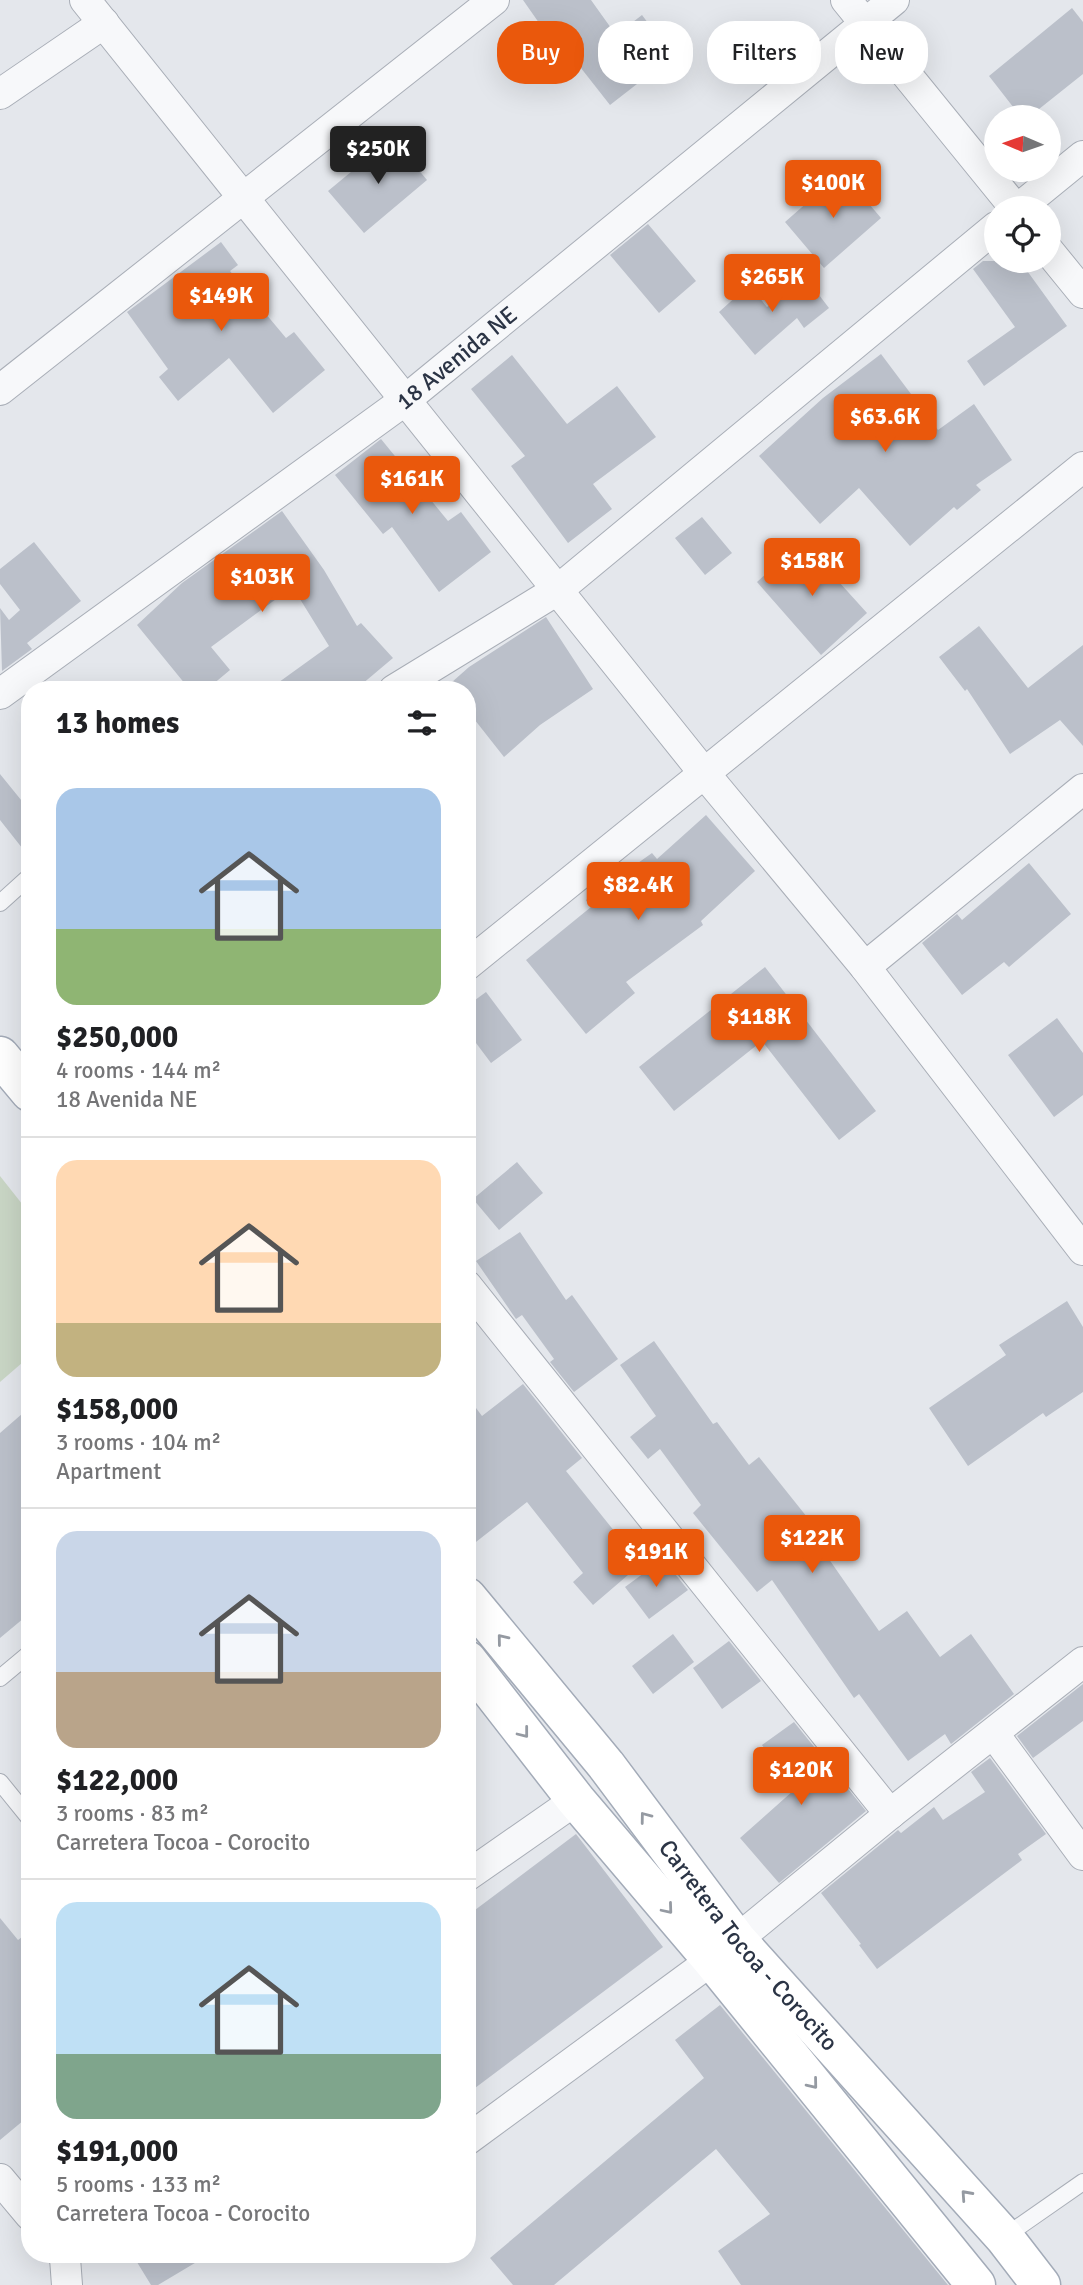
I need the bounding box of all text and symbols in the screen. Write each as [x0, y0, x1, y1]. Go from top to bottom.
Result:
chip: Buy [497, 21, 584, 84]
chip: Rent [598, 21, 693, 84]
chip: Filters [707, 21, 821, 84]
chip: New [835, 21, 928, 84]
north arrow [984, 105, 1060, 182]
map controls [984, 105, 1061, 273]
pin: $250K [329, 127, 427, 186]
text: $250K [346, 134, 410, 163]
pin: $100K [784, 160, 882, 220]
text: $100K [801, 168, 865, 197]
button: locate [984, 196, 1061, 273]
pin: $265K [723, 254, 821, 314]
text: $265K [740, 262, 804, 291]
pin: $149K [172, 274, 270, 333]
text: $149K [189, 281, 253, 310]
street label: 18 Avenida NE [390, 300, 523, 416]
pin: $63.6K [828, 394, 942, 454]
text: $63.6K [850, 402, 920, 431]
pin: $161K [363, 456, 461, 516]
text: $161K [380, 464, 444, 493]
pin: $158K [763, 538, 861, 598]
text: $158K [780, 546, 844, 575]
pin: $103K [213, 554, 311, 614]
text: $103K [230, 562, 294, 591]
icon: filters [403, 704, 441, 742]
text: 13 homes [56, 705, 179, 742]
icon: home [186, 833, 312, 959]
pin: $82.4K [581, 862, 695, 922]
text: $82.4K [603, 870, 673, 899]
pin: $118K [710, 995, 808, 1054]
text: $118K [727, 1002, 791, 1031]
text: $250,000 [56, 1019, 178, 1056]
text: 4 rooms · 144 m² [56, 1056, 221, 1085]
text: 18 Avenida NE [56, 1085, 198, 1114]
icon: home [186, 1205, 312, 1331]
text: $158,000 [56, 1391, 178, 1428]
text: 3 rooms · 104 m² [56, 1428, 221, 1457]
text: Apartment [56, 1457, 161, 1486]
pin: $122K [763, 1516, 861, 1575]
text: $122K [780, 1523, 844, 1552]
pin: $191K [607, 1530, 705, 1589]
text: $191K [624, 1537, 688, 1566]
icon: home [186, 1576, 312, 1702]
one-way arrow [498, 1635, 511, 1647]
one-way arrow [515, 1725, 528, 1738]
pin: $120K [752, 1748, 850, 1807]
text: $120K [769, 1755, 833, 1784]
text: $122,000 [56, 1762, 178, 1799]
text: 3 rooms · 83 m² [56, 1799, 209, 1828]
one-way arrow [640, 1812, 653, 1825]
text: Carretera Tocoa - Corocito [56, 1828, 310, 1857]
street label: Carretera Tocoa - Corocito [652, 1834, 844, 2057]
one-way arrow [660, 1900, 672, 1913]
icon: home [186, 1947, 312, 2073]
one-way arrow [804, 2077, 817, 2089]
text: $191,000 [56, 2133, 178, 2170]
text: 5 rooms · 133 m² [56, 2170, 221, 2199]
one-way arrow [962, 2190, 974, 2203]
text: Carretera Tocoa - Corocito [56, 2199, 310, 2228]

